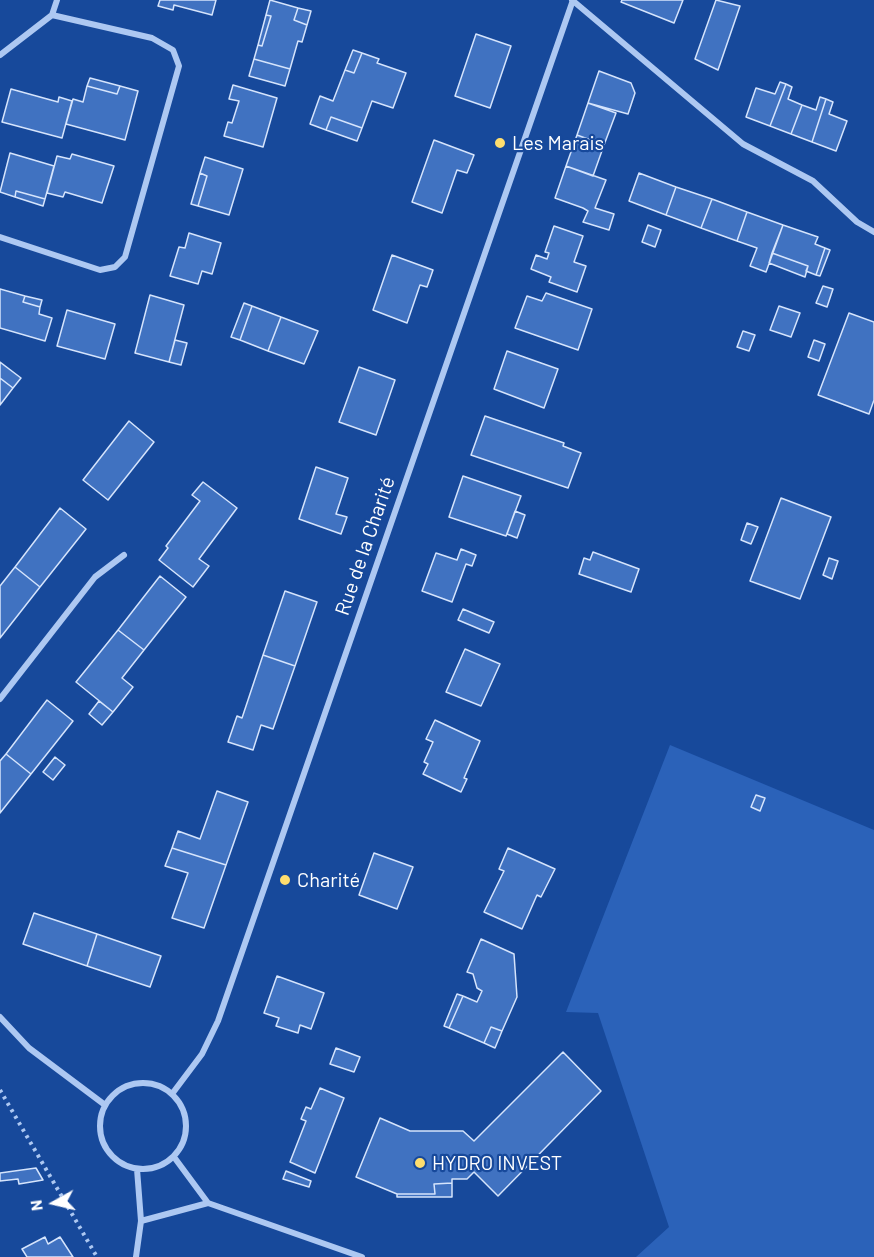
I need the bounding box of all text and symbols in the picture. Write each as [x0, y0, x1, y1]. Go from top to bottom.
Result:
place label: Les Marais [512, 131, 604, 155]
marker: Les Marais [493, 136, 507, 150]
street label: Rue de la Charité [330, 473, 400, 619]
place label: Charité [297, 868, 360, 892]
marker: Charité [278, 873, 292, 887]
place label: HYDRO INVEST [432, 1151, 562, 1175]
marker: HYDRO INVEST [413, 1156, 427, 1170]
north arrow [24, 1173, 84, 1233]
text: N [26, 1199, 46, 1212]

